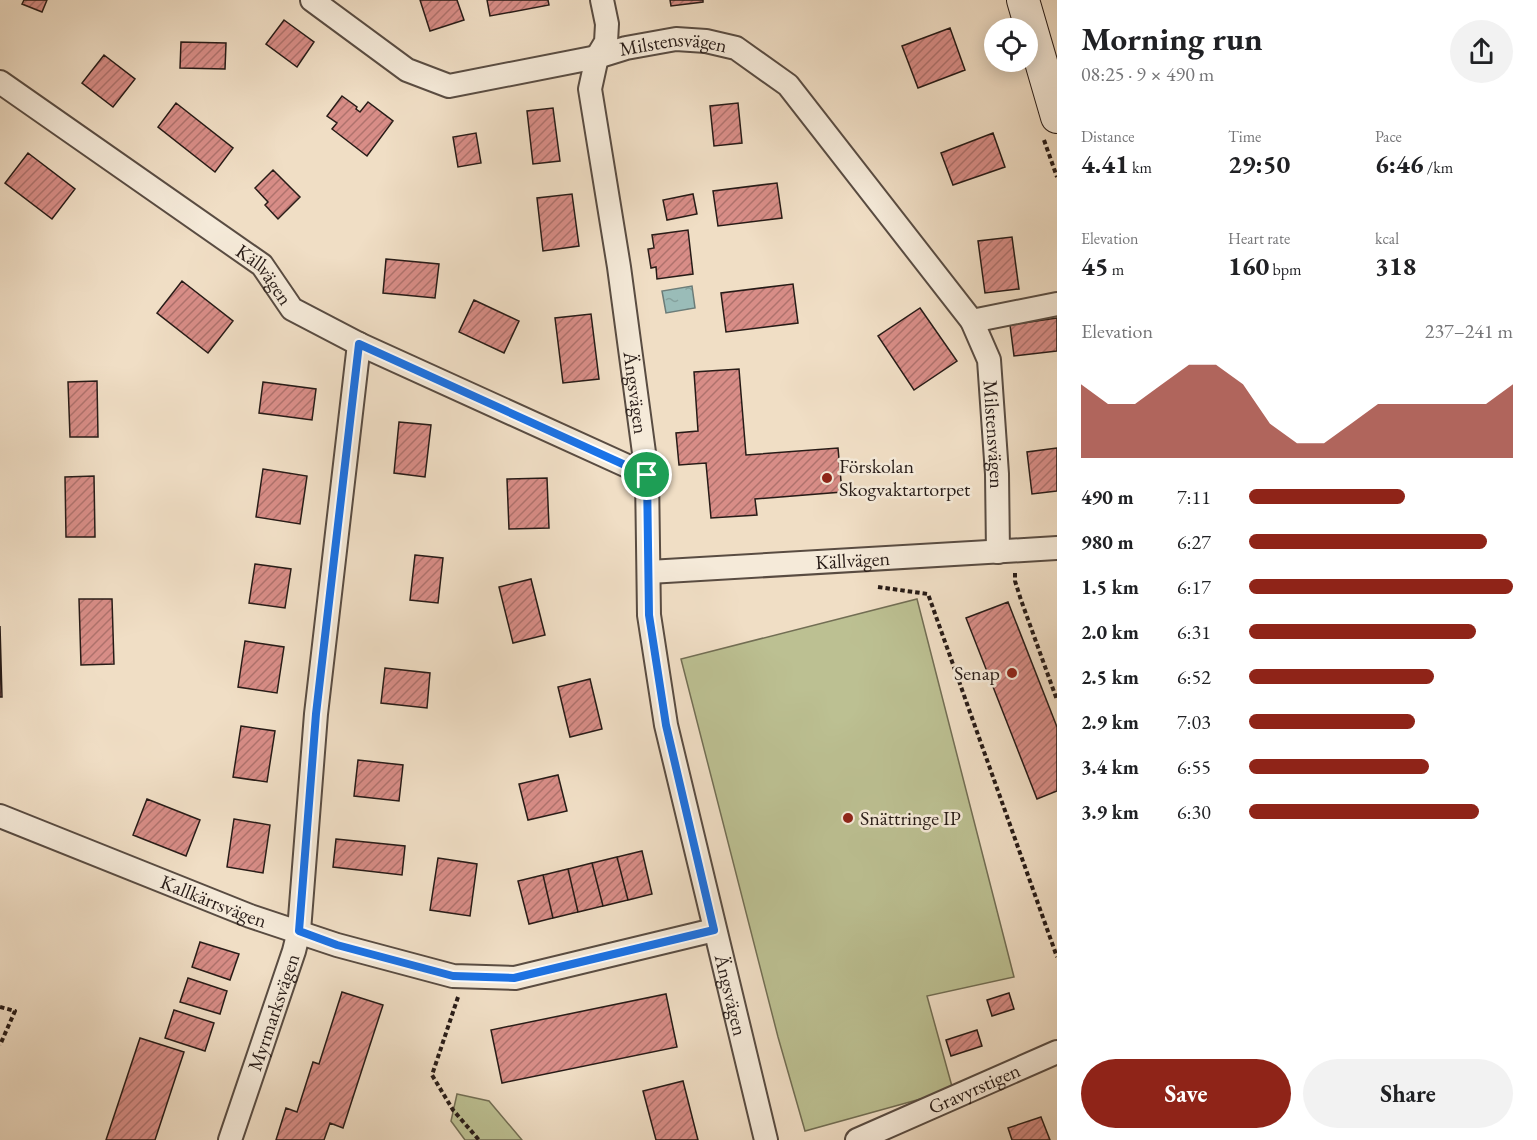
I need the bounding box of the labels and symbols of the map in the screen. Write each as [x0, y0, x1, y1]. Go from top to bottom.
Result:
street label: Milstensvägen [617, 26, 730, 62]
street label: Källvägen [231, 238, 299, 311]
street label: Ängsvägen [617, 349, 654, 436]
street label: Milstensvägen [977, 379, 1010, 489]
pin [621, 449, 672, 500]
place label: Förskolan Skogvaktartorpet [839, 453, 971, 502]
marker: Förskolan Skogvaktartorpet [820, 471, 834, 485]
street label: Källvägen [815, 545, 891, 575]
place label: Senap [954, 660, 1000, 686]
marker: Senap [1005, 666, 1019, 680]
place label: Snättringe IP [860, 805, 961, 831]
marker: Snättringe IP [841, 811, 855, 825]
street label: Kallkärrsvägen [157, 869, 270, 934]
street label: Myrmarksvägen [241, 950, 305, 1074]
street label: Ängsvägen [708, 951, 754, 1039]
street label: Gravyrstigen [924, 1057, 1025, 1120]

